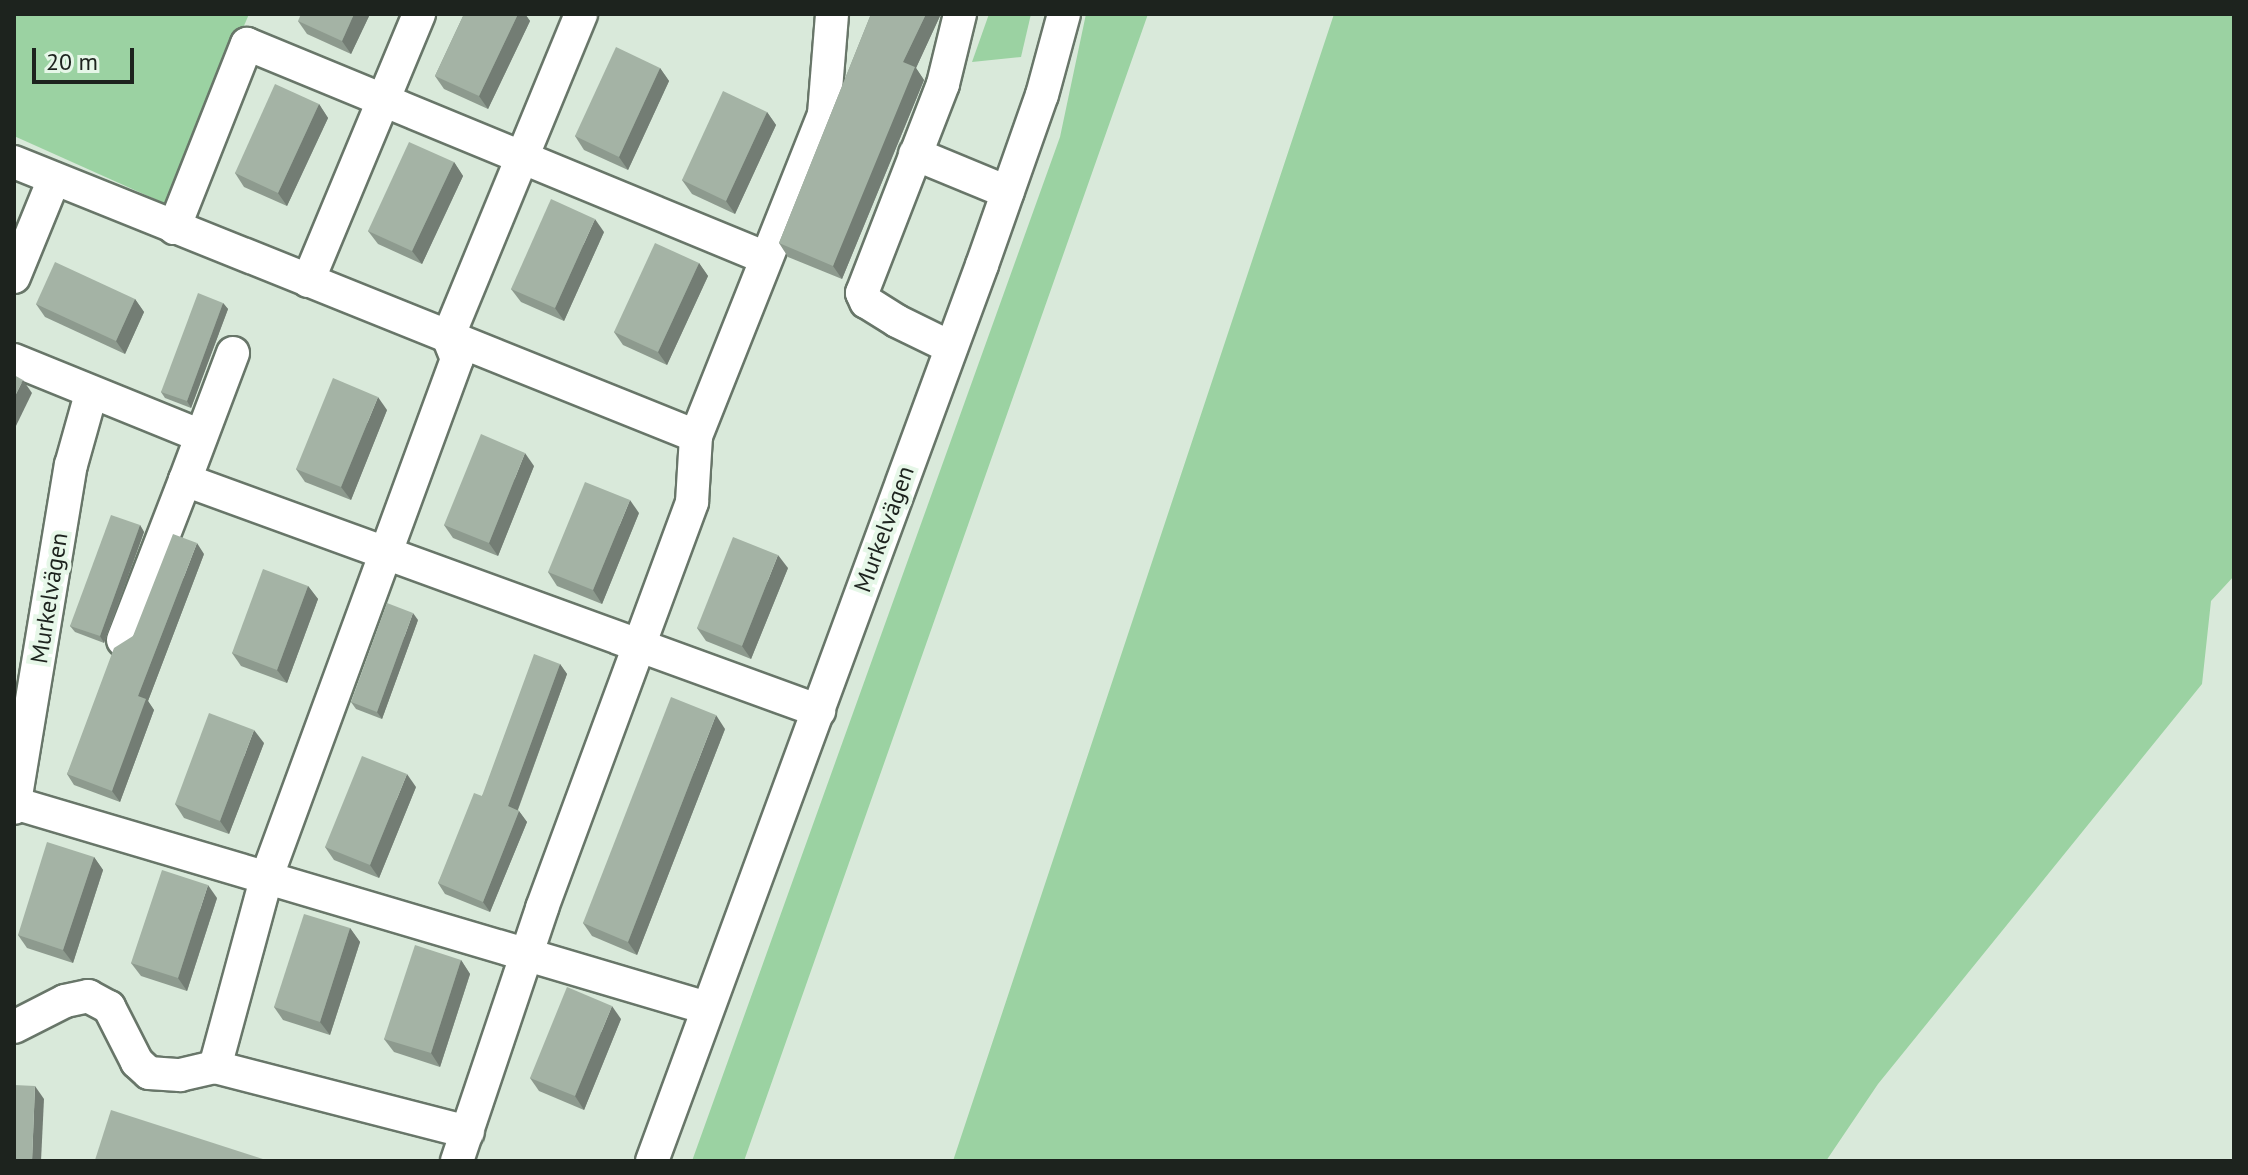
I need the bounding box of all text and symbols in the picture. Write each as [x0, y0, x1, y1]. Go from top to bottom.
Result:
scale bar [36, 32, 138, 82]
text: 20 m [46, 46, 98, 77]
street label: Murkelvägen [848, 462, 920, 596]
street label: Murkelvägen [24, 530, 74, 666]

